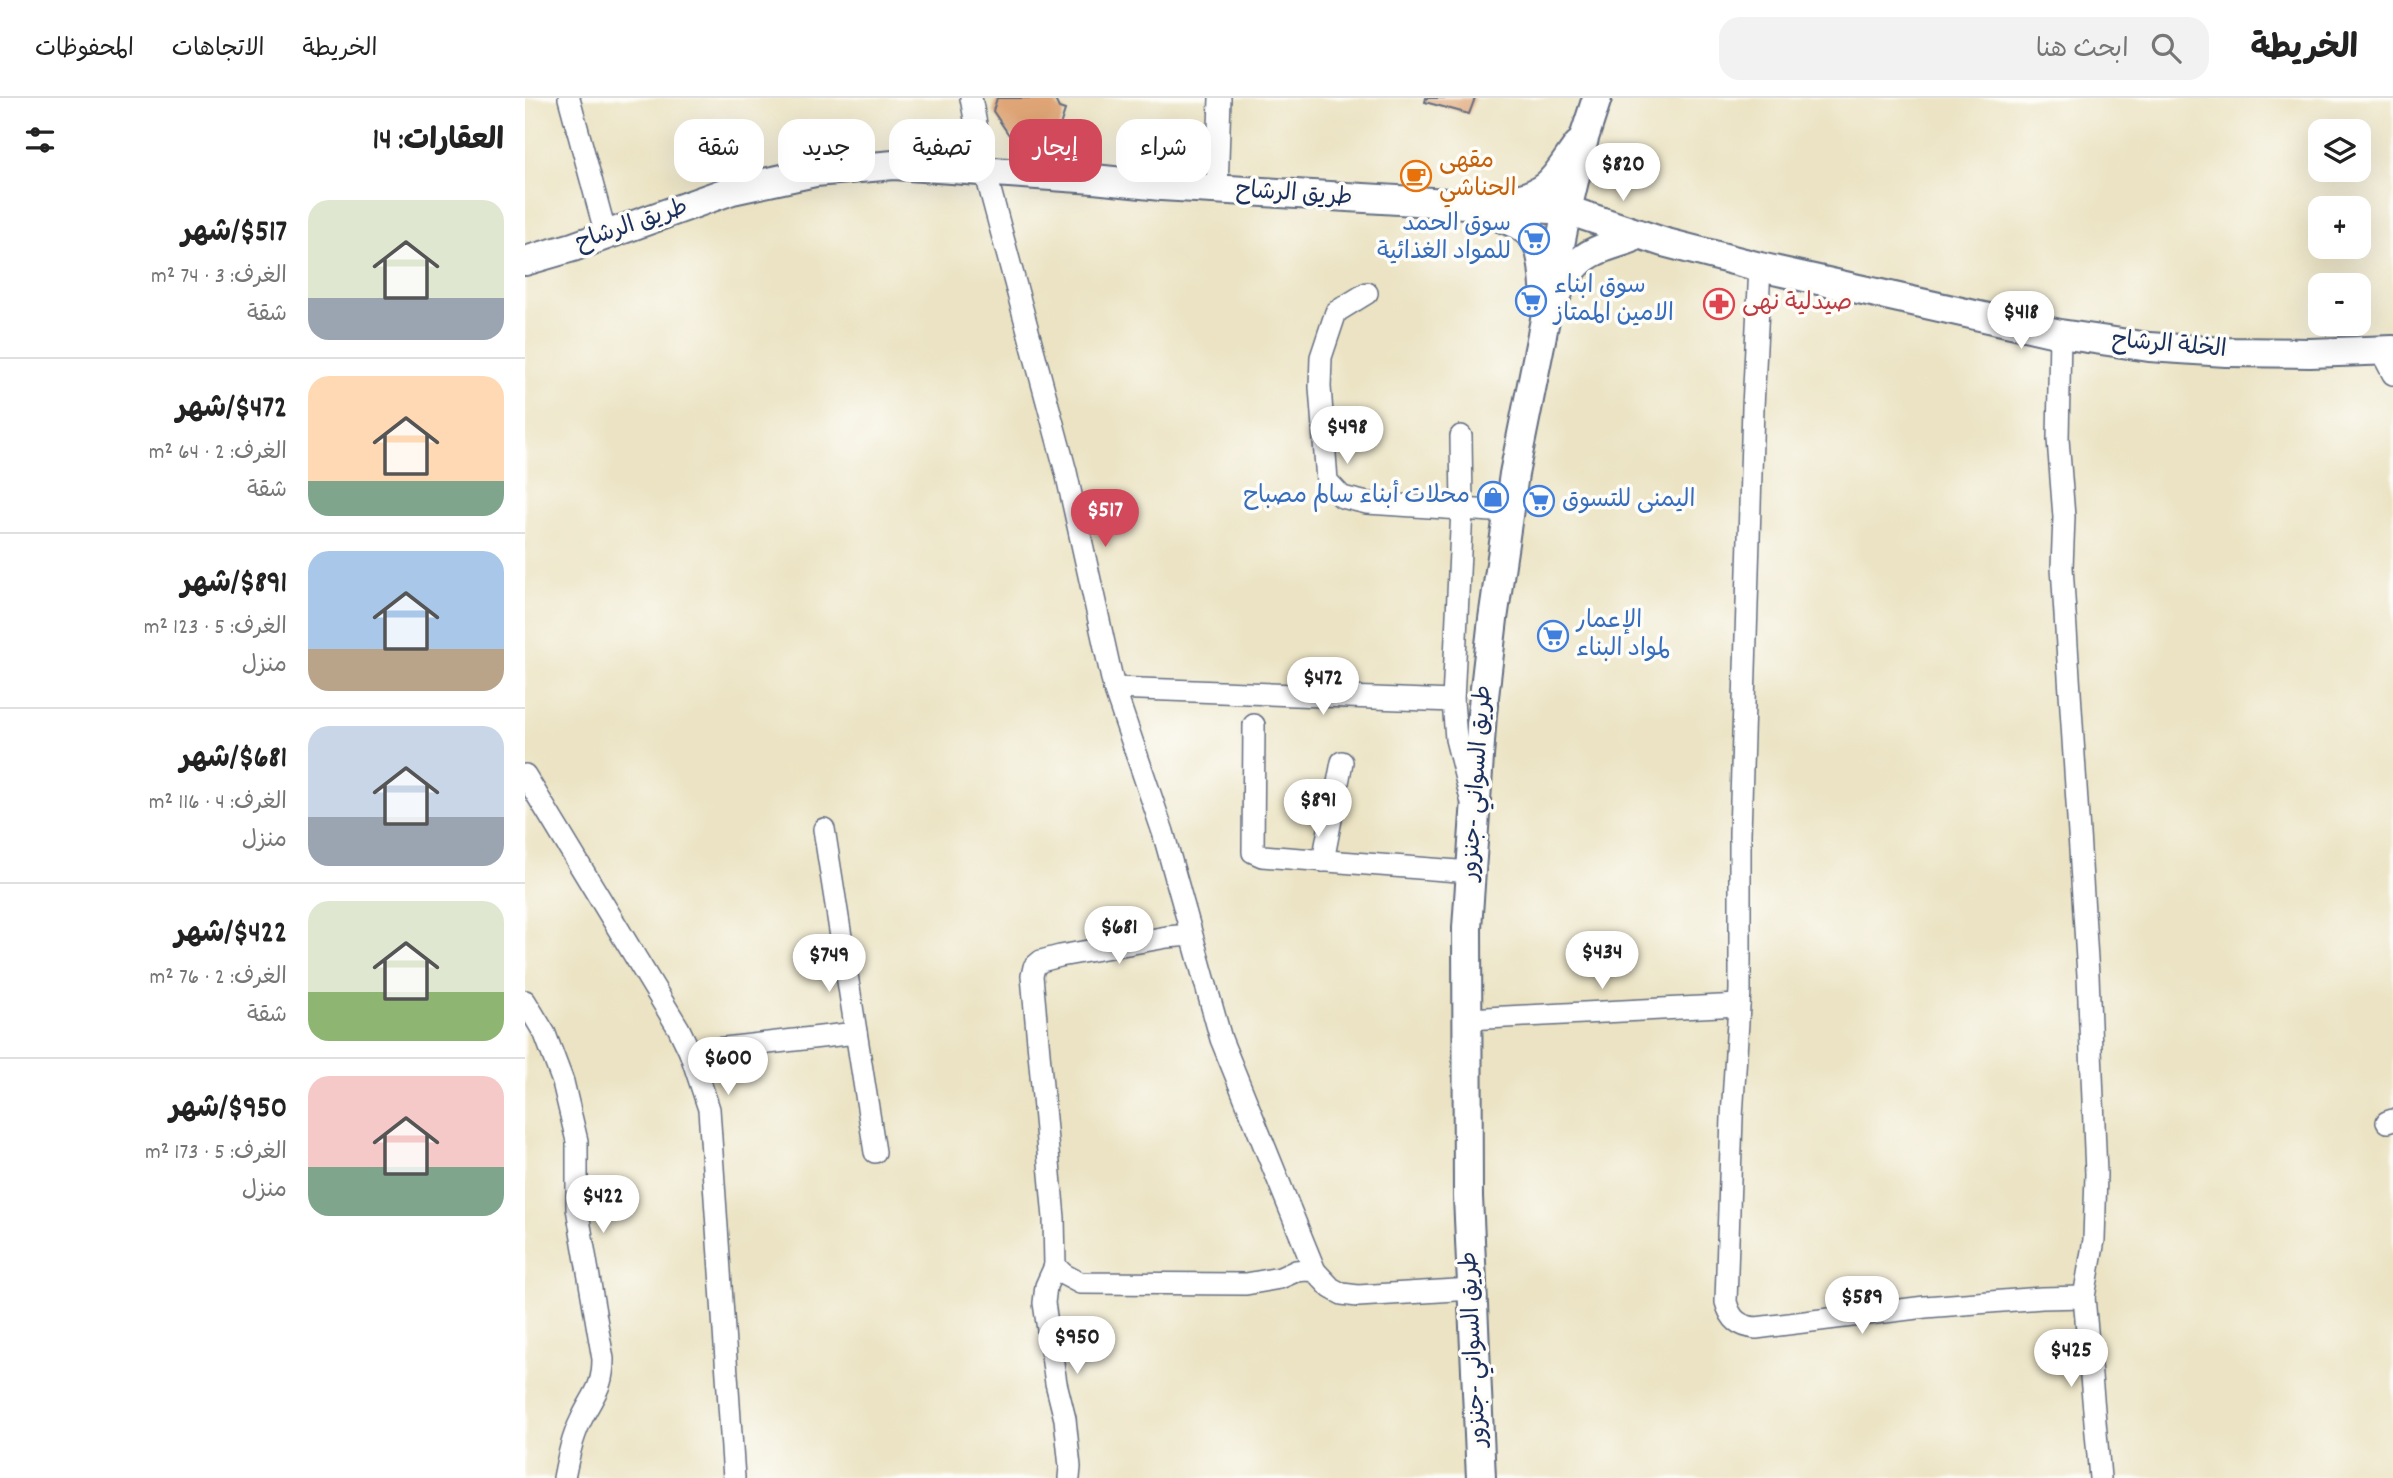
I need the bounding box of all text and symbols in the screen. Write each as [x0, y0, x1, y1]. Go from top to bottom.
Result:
search box [1719, 17, 2209, 80]
text: الخريطة [2251, 27, 2358, 74]
icon: search [2147, 29, 2185, 67]
text: ابحث هنا [2036, 32, 2129, 69]
text: المحفوظات [35, 33, 134, 67]
text: الاتجاهات [172, 33, 265, 67]
text: الخريطة [303, 33, 377, 67]
chip: شقة [674, 119, 764, 182]
chip: جديد [778, 119, 875, 182]
chip: تصفية [889, 119, 995, 182]
chip: إيجار [1009, 119, 1102, 182]
chip: شراء [1116, 119, 1211, 182]
map controls [2308, 119, 2371, 336]
button: layers [2308, 119, 2371, 182]
icon: filters [21, 121, 59, 159]
text: العقارات: 14 [373, 121, 504, 164]
pin: $820 [1582, 144, 1664, 203]
place label: مقهى الحناشي [1439, 145, 1516, 208]
text: $820 [1601, 149, 1645, 182]
cafe icon: مقهى الحناشي [1399, 159, 1433, 193]
street label: طريق الرشاح [1234, 174, 1354, 216]
street label: طريق الرشاح [571, 191, 693, 261]
button: + [2308, 196, 2371, 259]
place label: سوق الحمد للمواد الغذائية [1377, 208, 1511, 270]
text: $517/شهر [181, 213, 287, 256]
supermarket icon: سوق الحمد للمواد الغذائية [1517, 222, 1551, 256]
icon: home [364, 228, 448, 312]
text: الغرف: 3 · 74 m² [151, 261, 287, 294]
place label: سوق ابناء الامين الممتاز [1552, 270, 1674, 332]
button: − [2308, 273, 2371, 336]
supermarket icon: سوق ابناء الامين الممتاز [1514, 284, 1548, 318]
pharmacy icon: صيدلية نهى [1702, 287, 1736, 321]
place label: صيدلية نهى [1742, 287, 1852, 321]
pin: $418 [1980, 292, 2062, 351]
text: $418 [2003, 297, 2039, 330]
text: شقة [247, 299, 287, 332]
street label: الخلة الرشاح [2110, 324, 2228, 368]
text: $472/شهر [176, 389, 287, 432]
icon: home [364, 404, 448, 488]
pin: $498 [1306, 406, 1388, 466]
text: $498 [1327, 412, 1367, 445]
text: الغرف: 2 · 64 m² [149, 437, 287, 470]
text: شقة [247, 475, 287, 508]
place label: محلات أبناء سالم مصباح [1243, 479, 1470, 514]
shop icon: محلات أبناء سالم مصباح [1476, 480, 1510, 514]
supermarket icon: اليمنى للتسوق [1522, 484, 1556, 518]
place label: اليمنى للتسوق [1562, 484, 1695, 518]
pin: $517 [1064, 490, 1146, 549]
text: $517 [1087, 495, 1123, 528]
text: $891/شهر [181, 564, 287, 607]
icon: home [364, 579, 448, 663]
place label: الإعمار لمواد البناء [1575, 605, 1670, 667]
text: الغرف: 5 · 123 m² [144, 612, 287, 645]
supermarket icon: الإعمار لمواد البناء [1536, 619, 1570, 653]
text: منزل [242, 650, 287, 683]
pin: $472 [1282, 658, 1364, 717]
text: $472 [1303, 663, 1343, 696]
street label: طريق السواني -جنزور [1454, 684, 1503, 884]
text: $681/شهر [180, 739, 287, 782]
icon: home [364, 754, 448, 838]
pin: $891 [1277, 780, 1359, 839]
text: $891 [1300, 785, 1336, 818]
text: الغرف: 4 · 116 m² [149, 787, 287, 820]
text: منزل [242, 825, 287, 858]
pin: $681 [1078, 906, 1160, 966]
text: $681 [1100, 912, 1138, 945]
text: $422/شهر [175, 914, 287, 957]
icon: home [364, 929, 448, 1013]
pin: $434 [1561, 932, 1643, 991]
pin: $749 [788, 934, 870, 994]
text: $434 [1582, 937, 1622, 970]
text: $749 [809, 940, 849, 973]
text: الغرف: 2 · 76 m² [149, 962, 287, 995]
text: شقة [247, 1000, 287, 1033]
pin: $600 [687, 1038, 769, 1097]
text: $600 [704, 1043, 752, 1076]
text: $950/شهر [169, 1089, 287, 1132]
icon: home [364, 1104, 448, 1188]
text: الغرف: 5 · 173 m² [145, 1137, 287, 1170]
text: منزل [242, 1175, 287, 1208]
pin: $422 [562, 1176, 644, 1235]
text: $422 [582, 1181, 624, 1214]
street label: طريق السواني -جنزور [1453, 1250, 1498, 1450]
pin: $589 [1821, 1276, 1903, 1336]
text: $589 [1841, 1282, 1883, 1315]
pin: $950 [1036, 1316, 1118, 1376]
text: $950 [1054, 1322, 1100, 1355]
pin: $425 [2030, 1330, 2112, 1389]
text: $425 [2050, 1335, 2092, 1368]

